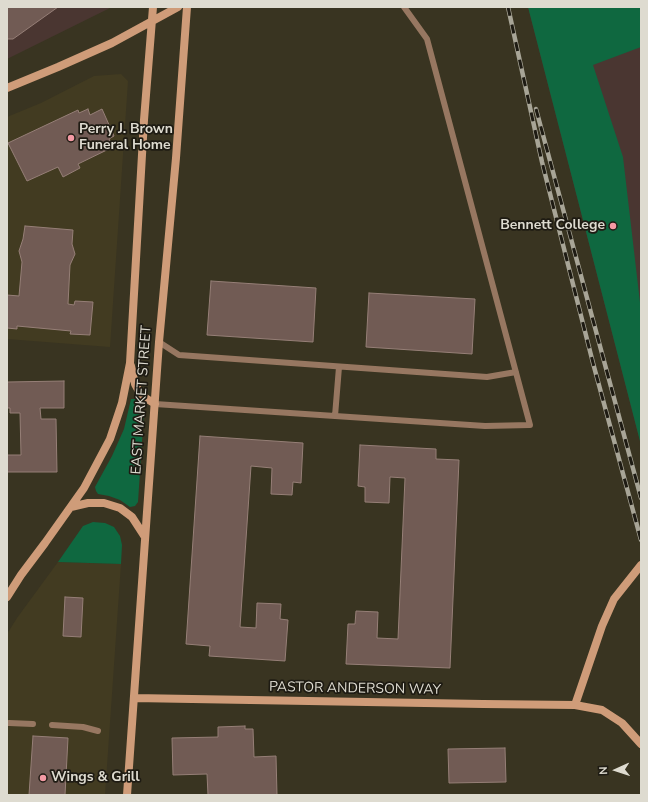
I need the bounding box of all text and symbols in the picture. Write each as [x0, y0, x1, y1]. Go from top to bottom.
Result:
place label: Perry J. Brown Funeral Home [79, 122, 173, 154]
marker: Perry J. Brown Funeral Home [66, 133, 76, 143]
place label: Bennett College [500, 218, 605, 234]
marker: Bennett College [608, 221, 618, 231]
street label: EAST MARKET STREET [128, 325, 156, 475]
street label: PASTOR ANDERSON WAY [269, 679, 441, 699]
north arrow [596, 750, 636, 790]
text: N [596, 766, 611, 775]
place label: Wings & Grill [51, 770, 140, 786]
marker: Wings & Grill [38, 773, 48, 783]

